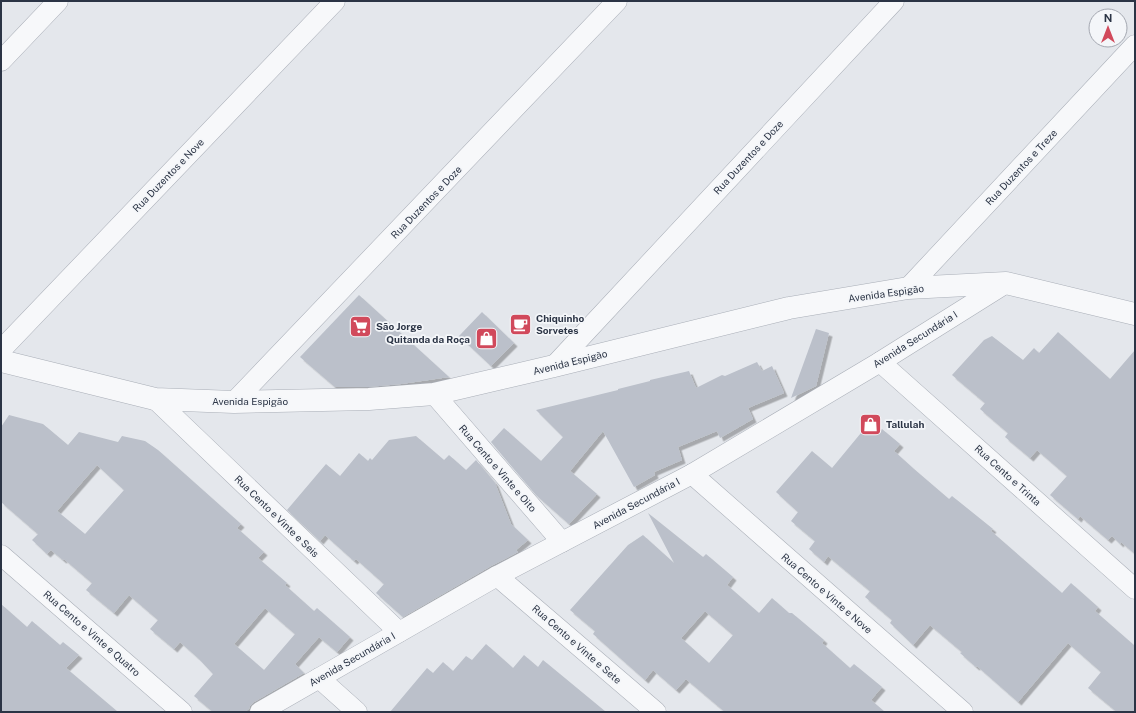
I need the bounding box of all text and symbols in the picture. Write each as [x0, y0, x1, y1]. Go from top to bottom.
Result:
north arrow [1088, 8, 1128, 48]
text: N [1104, 12, 1112, 24]
street label: Rua Duzentos e Doze [711, 117, 786, 196]
street label: Rua Duzentos e Treze [983, 126, 1059, 207]
street label: Rua Duzentos e Nove [130, 136, 206, 214]
street label: Rua Duzentos e Doze [388, 163, 464, 241]
street label: Avenida Espigão [847, 282, 925, 304]
street label: Avenida Secundária I [871, 308, 959, 370]
cafe icon: Chiquinho Sorvetes [508, 311, 534, 337]
place label: Chiquinho Sorvetes [536, 312, 584, 336]
supermarket icon: São Jorge [348, 313, 374, 339]
place label: São Jorge [376, 320, 422, 332]
shop icon: Quitanda da Roça [473, 326, 499, 352]
place label: Quitanda da Roça [386, 333, 470, 345]
street label: Avenida Espigão [532, 347, 609, 377]
street label: Avenida Espigão [212, 395, 288, 407]
shop icon: Tallulah [858, 411, 884, 437]
place label: Tallulah [886, 418, 924, 430]
street label: Rua Cento e Vinte e Oito [457, 422, 539, 514]
street label: Rua Cento e Trinta [972, 442, 1044, 508]
street label: Rua Cento e Vinte e Seis [232, 473, 322, 559]
street label: Avenida Secundária I [590, 475, 682, 531]
street label: Rua Cento e Vinte e Nove [779, 550, 875, 636]
street label: Rua Cento e Vinte e Quatro [41, 588, 143, 679]
street label: Rua Cento e Vinte e Sete [530, 602, 624, 686]
street label: Avenida Secundária I [307, 629, 397, 689]

